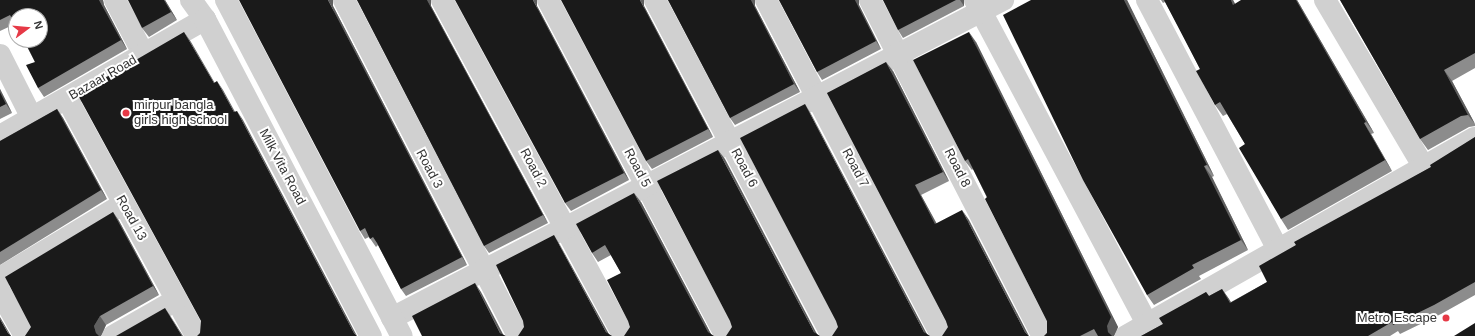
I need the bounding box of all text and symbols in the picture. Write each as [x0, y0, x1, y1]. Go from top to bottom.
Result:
north arrow [8, 8, 48, 48]
text: N [32, 19, 45, 30]
street label: Bazaar Road [66, 52, 140, 104]
place label: mirpur bangla girls high school [134, 98, 227, 129]
marker: mirpur bangla girls high school [121, 108, 131, 118]
street label: Milk Vita Road [255, 126, 309, 208]
street label: Road 2 [516, 146, 550, 190]
street label: Road 5 [620, 146, 654, 190]
street label: Road 6 [727, 146, 761, 190]
street label: Road 7 [838, 146, 872, 190]
street label: Road 8 [941, 146, 973, 190]
street label: Road 3 [412, 147, 446, 191]
street label: Road 13 [112, 193, 150, 243]
place label: Metro Escape [1357, 310, 1437, 326]
marker: Metro Escape [1440, 312, 1452, 324]

